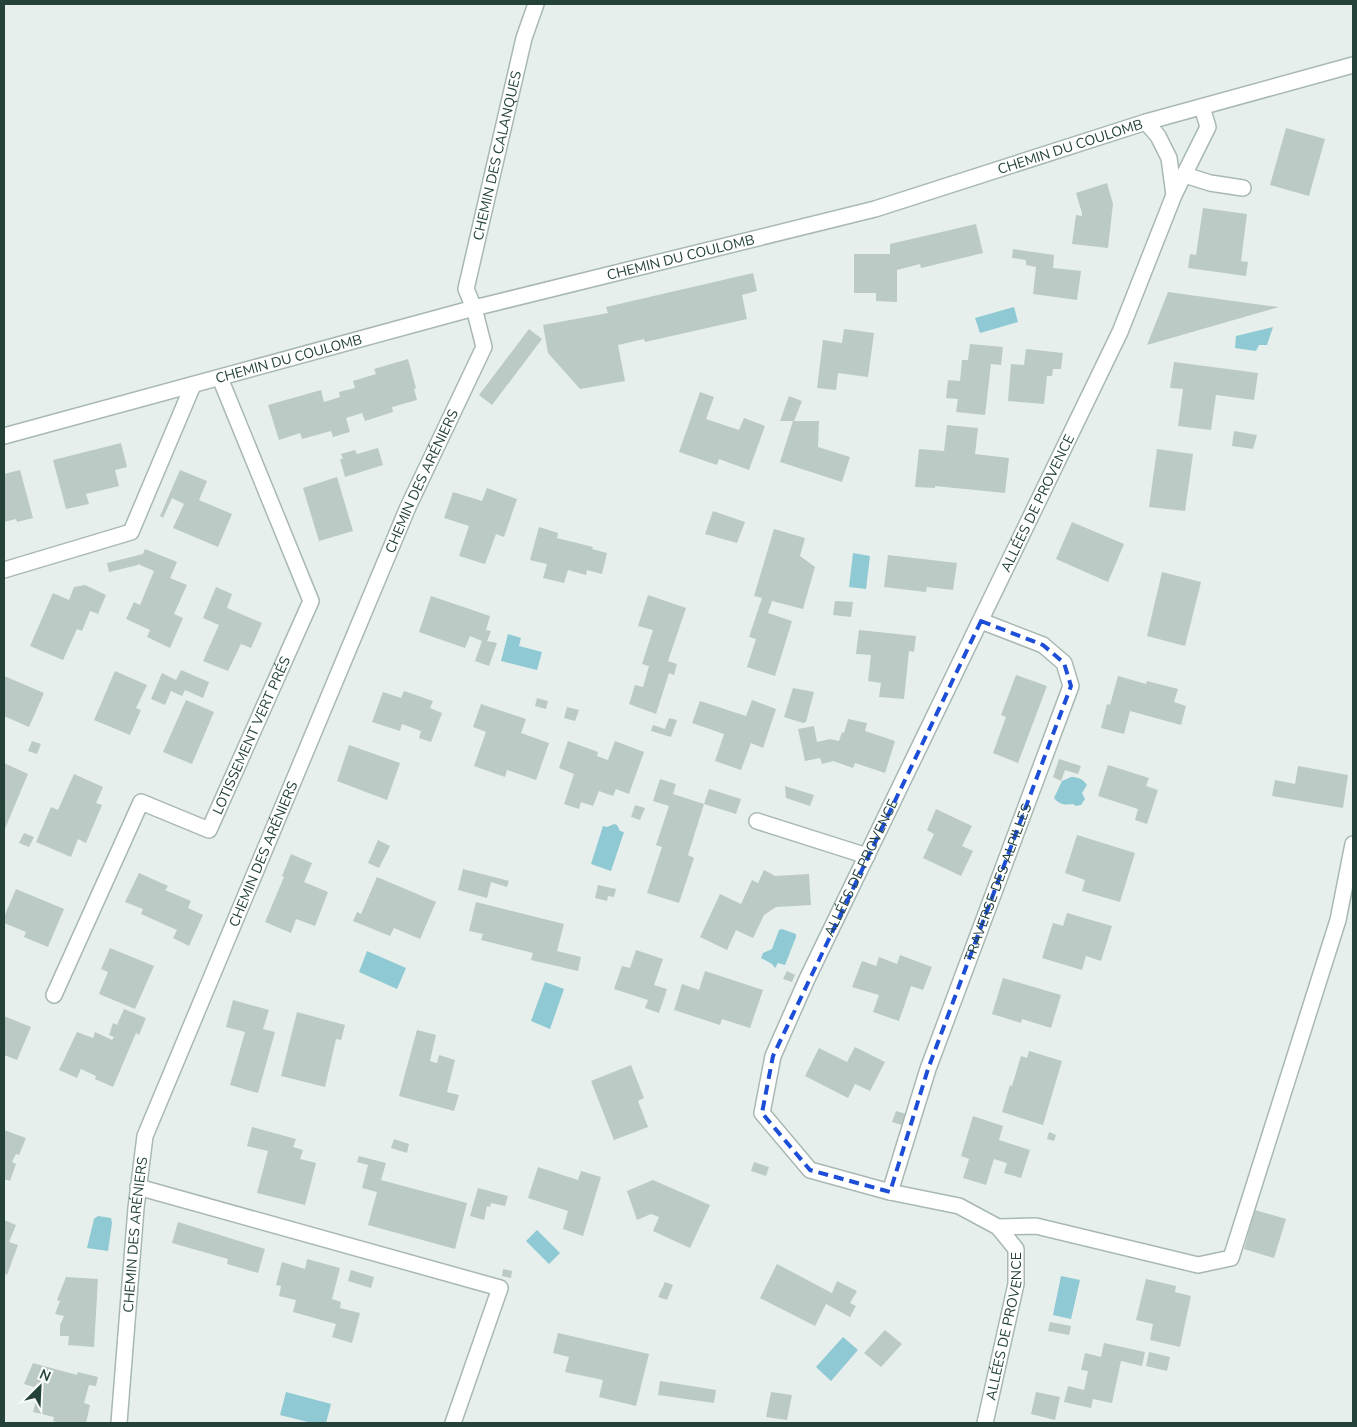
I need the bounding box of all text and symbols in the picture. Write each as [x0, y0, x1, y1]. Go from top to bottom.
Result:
street label: CHEMIN DES CALANQUES [468, 69, 526, 242]
street label: CHEMIN DU COULOMB [995, 114, 1145, 179]
street label: CHEMIN DU COULOMB [605, 230, 756, 284]
street label: CHEMIN DU COULOMB [213, 329, 364, 388]
street label: CHEMIN DES ARÉNIERS [380, 406, 463, 556]
street label: ALLÉES DE PROVENCE [996, 431, 1079, 575]
street label: LOTISSEMENT VERT PRÉS [208, 653, 295, 817]
street label: CHEMIN DES ARÉNIERS [224, 778, 302, 930]
street label: ALLÉES DE PROVENCE [820, 796, 902, 940]
street label: TRAVERSE DES ALPILLES [959, 800, 1036, 964]
street label: CHEMIN DES ARÉNIERS [118, 1155, 152, 1313]
street label: ALLÉES DE PROVENCE [981, 1252, 1026, 1402]
north arrow [15, 1362, 65, 1412]
text: N [36, 1365, 54, 1386]

